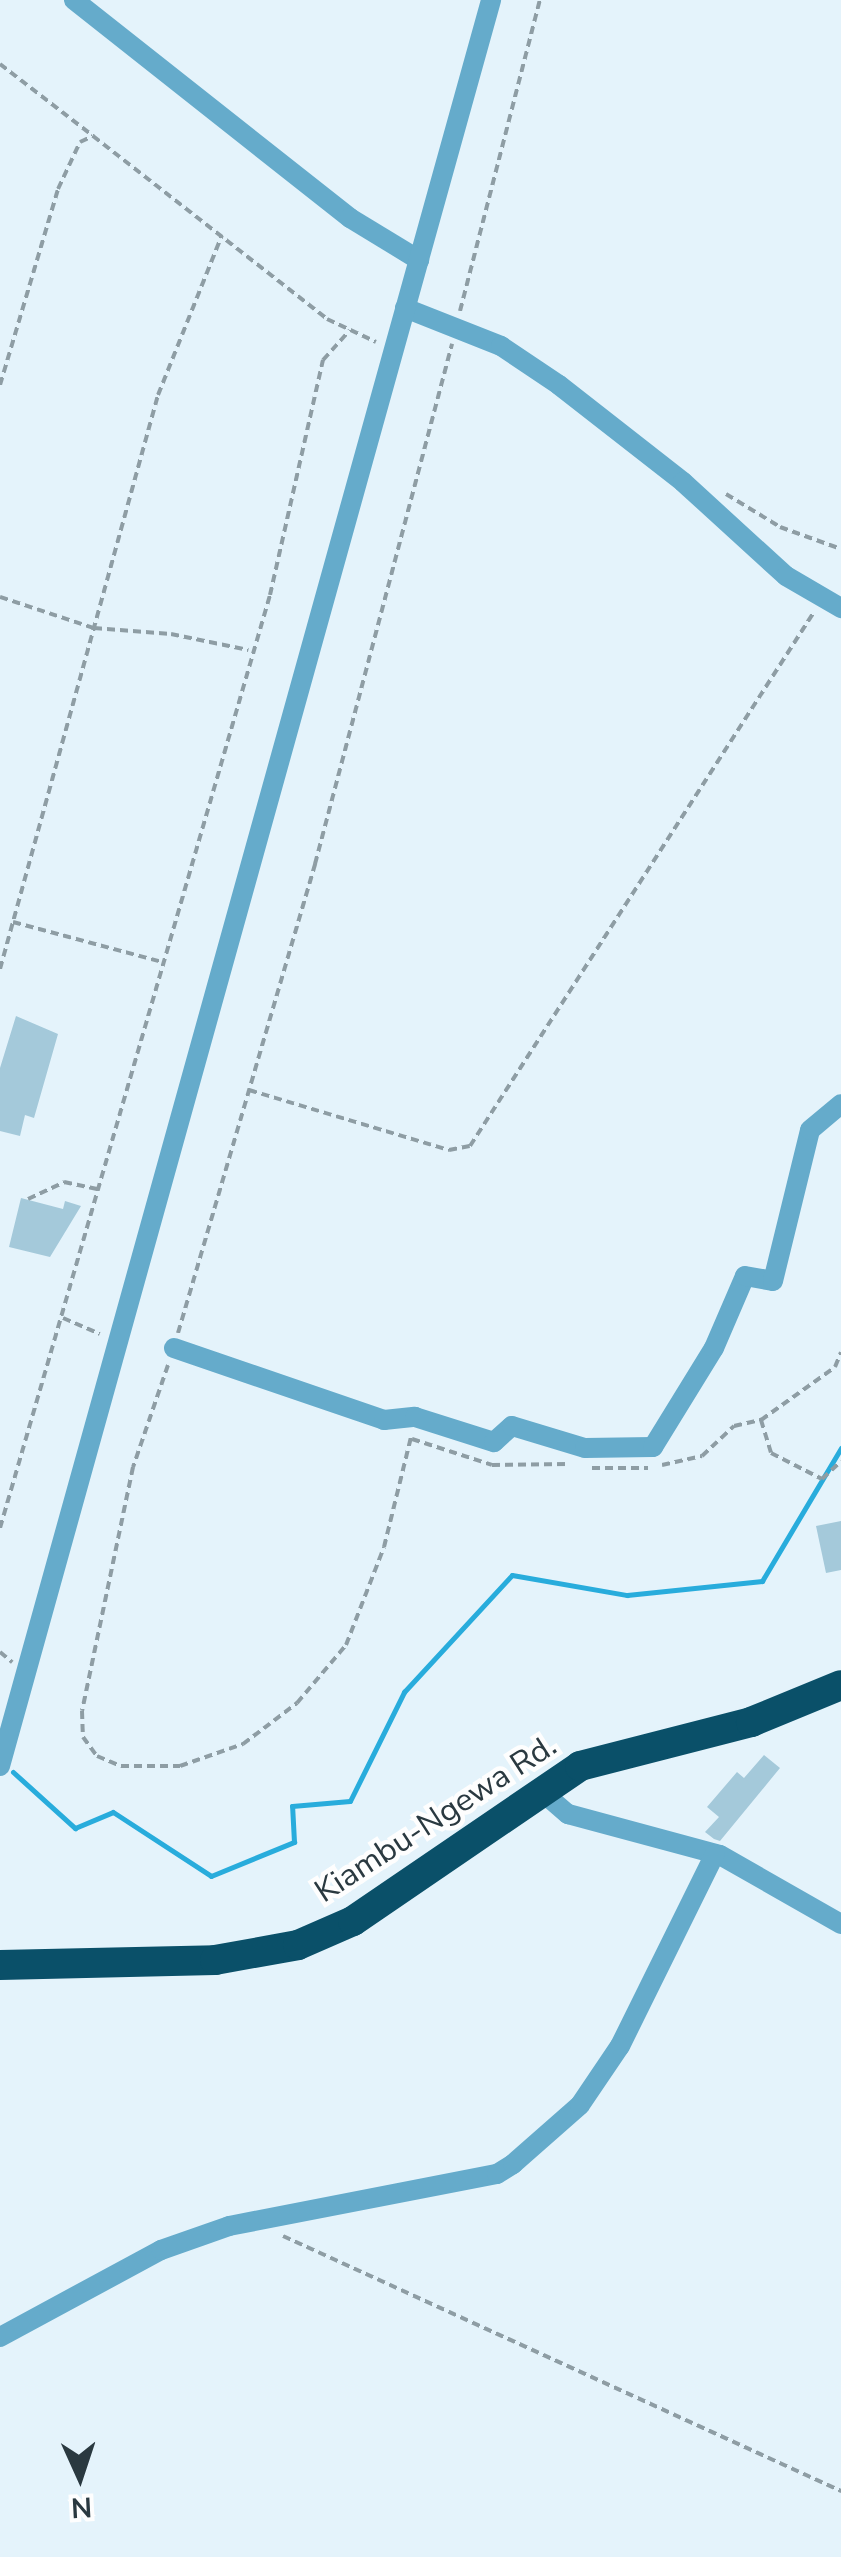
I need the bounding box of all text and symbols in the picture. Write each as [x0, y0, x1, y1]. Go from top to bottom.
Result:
street label: Kiambu-Ngewa Rd. [308, 1727, 564, 1911]
north arrow [30, 2427, 130, 2527]
text: N [70, 2487, 93, 2526]

